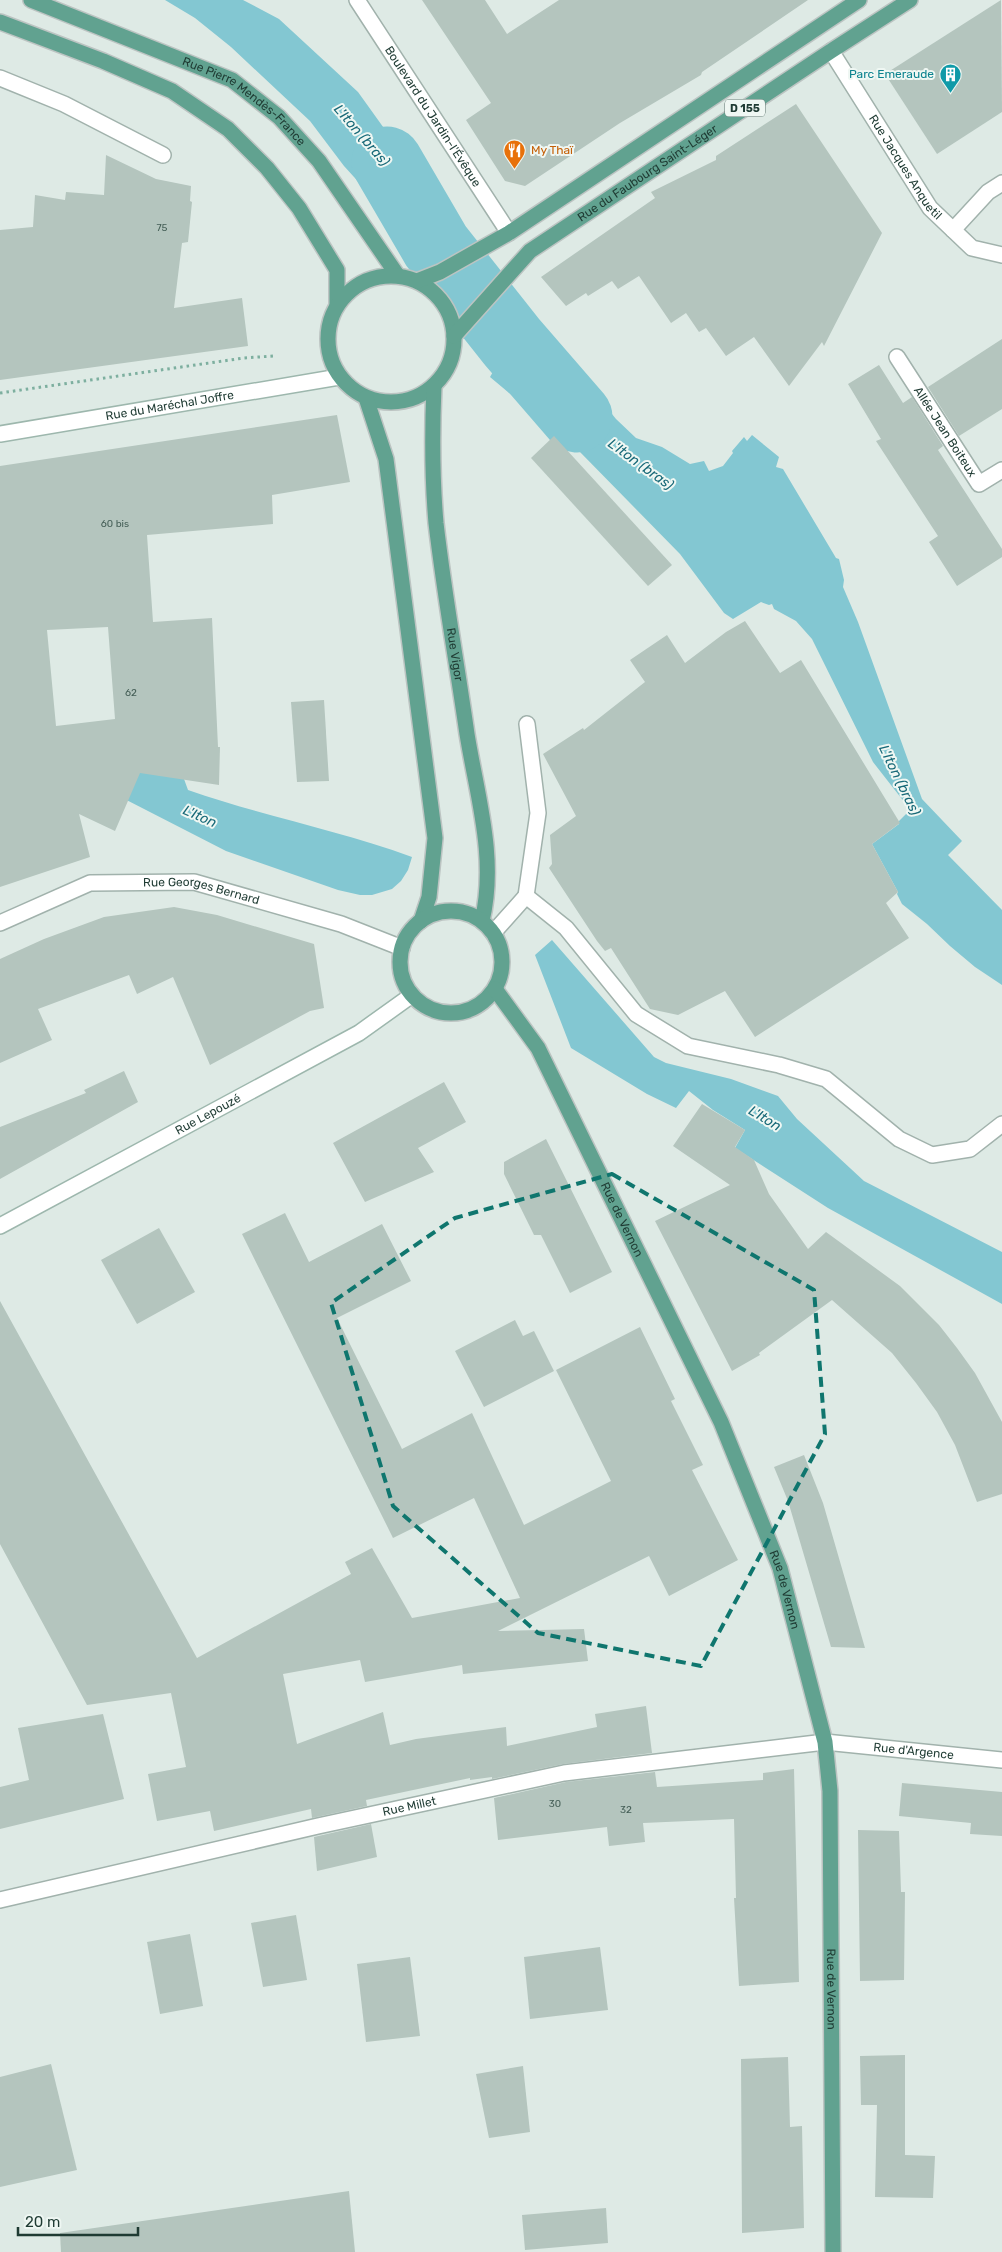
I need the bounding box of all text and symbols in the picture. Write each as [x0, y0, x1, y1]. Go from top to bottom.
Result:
street label: Boulevard du Jardin-l'Évêque [382, 43, 484, 190]
street label: Rue Pierre Mendès-France [181, 54, 309, 149]
building icon: Parc Emeraude [938, 62, 962, 93]
place label: Parc Emeraude [849, 67, 934, 81]
road number: D 155 [725, 100, 765, 116]
water label: L'Iton (bras) [330, 101, 393, 170]
street label: Rue Jacques Anquetil [866, 112, 945, 223]
street label: Rue du Faubourg Saint-Léger [575, 121, 720, 224]
restaurant icon: My Thaï [503, 138, 527, 169]
place label: My Thaï [531, 143, 574, 157]
house number: 75 [156, 222, 168, 234]
street label: Allée Jean Boiteux [911, 384, 980, 480]
street label: Rue du Maréchal Joffre [104, 388, 235, 423]
water label: L'Iton (bras) [605, 435, 677, 494]
house number: 60 bis [101, 518, 129, 530]
street label: Rue Vigor [444, 627, 466, 683]
house number: 62 [125, 687, 137, 699]
water label: L'Iton (bras) [875, 742, 924, 819]
water label: L'Iton [180, 802, 219, 831]
street label: Rue Georges Bernard [143, 875, 261, 907]
street label: Rue Lepouzé [173, 1091, 243, 1138]
water label: L'Iton [745, 1102, 784, 1135]
street label: Rue de Vernon [598, 1180, 646, 1259]
street label: Rue de Vernon [767, 1548, 803, 1631]
street label: Rue d'Argence [873, 1740, 955, 1762]
street label: Rue Millet [381, 1794, 438, 1819]
house number: 30 [549, 1798, 561, 1810]
house number: 32 [620, 1804, 632, 1816]
street label: Rue de Vernon [824, 1948, 839, 2030]
scale bar [18, 2204, 138, 2236]
text: 20 m [25, 2213, 60, 2231]

